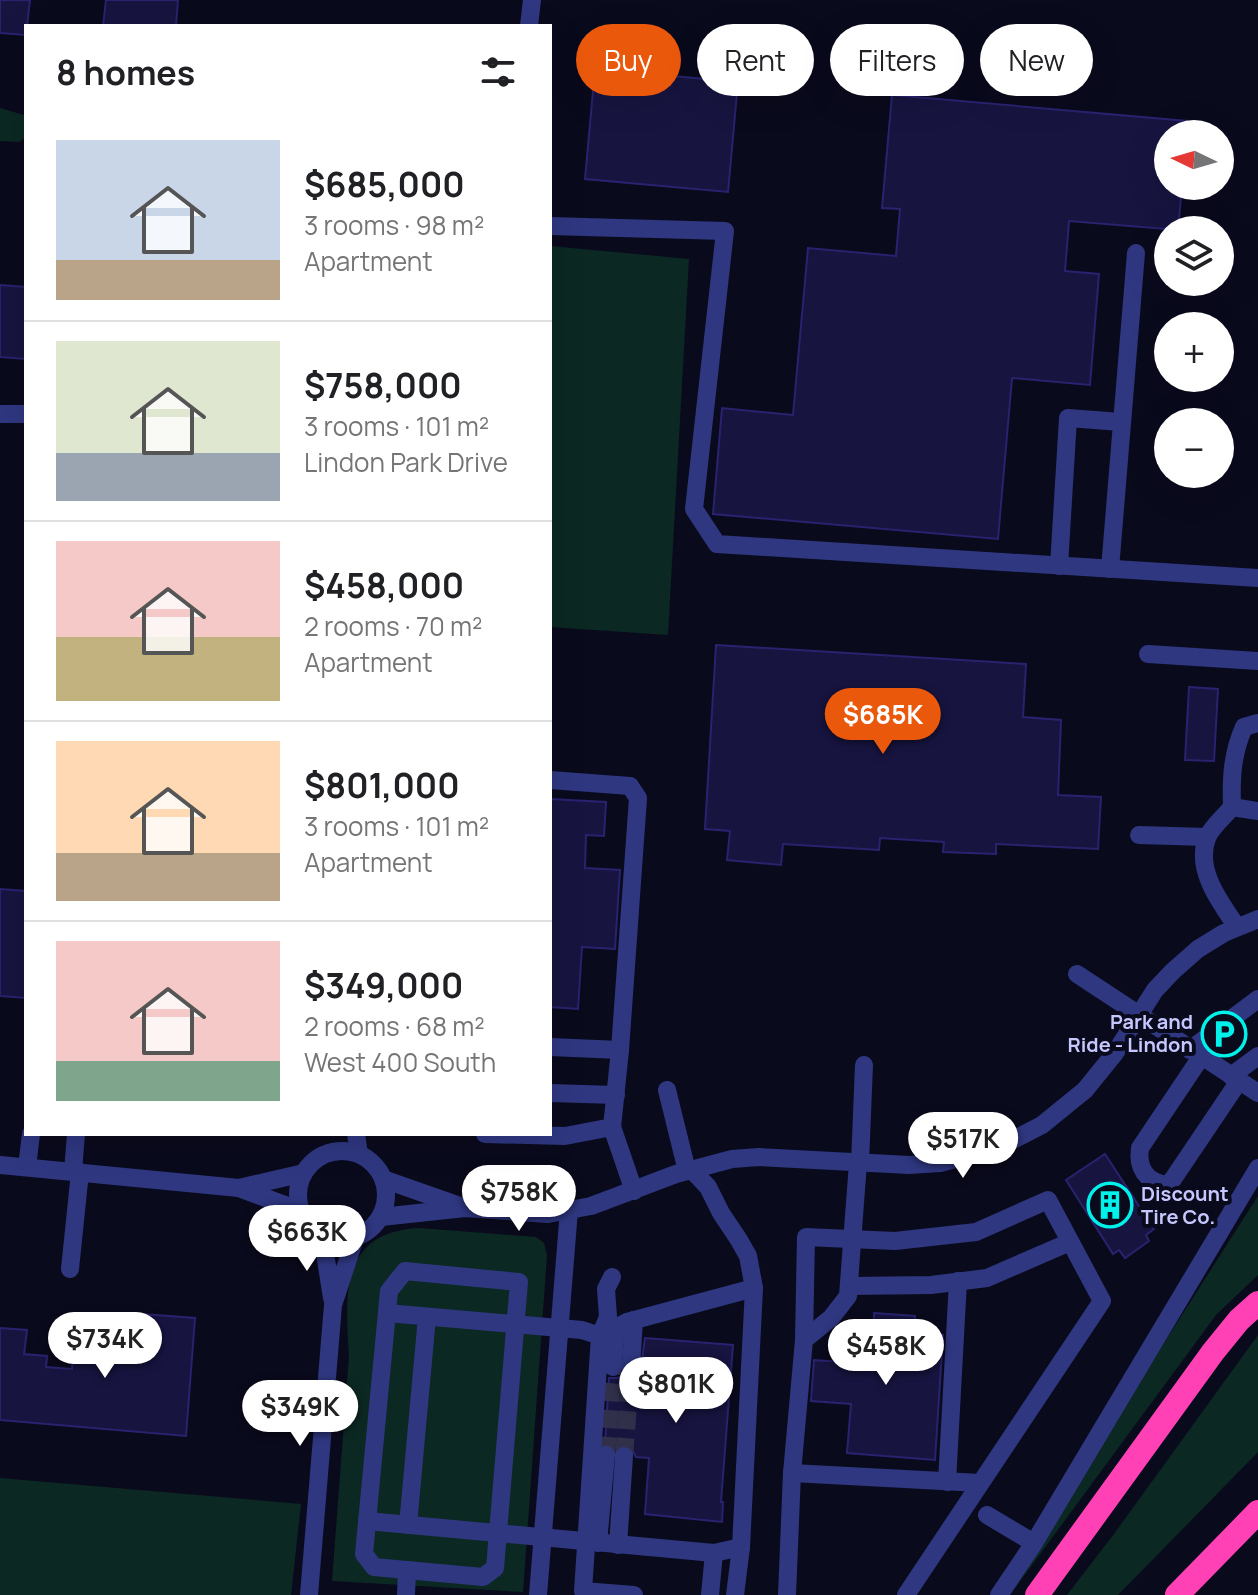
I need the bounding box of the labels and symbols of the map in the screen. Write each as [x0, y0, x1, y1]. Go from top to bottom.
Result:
north arrow [1154, 120, 1234, 200]
pin: $685K [827, 688, 939, 756]
place label: Park and Ride - Lindon [1068, 1008, 1193, 1058]
parking icon: Park and Ride - Lindon [1200, 1010, 1248, 1058]
pin: $517K [907, 1112, 1019, 1180]
pin: $758K [463, 1165, 575, 1233]
place label: Discount Tire Co. [1141, 1180, 1229, 1230]
building icon: Discount Tire Co. [1086, 1181, 1134, 1229]
pin: $663K [251, 1205, 363, 1273]
pin: $734K [49, 1312, 161, 1380]
pin: $458K [830, 1319, 942, 1387]
pin: $801K [620, 1357, 732, 1425]
pin: $349K [244, 1380, 356, 1448]

